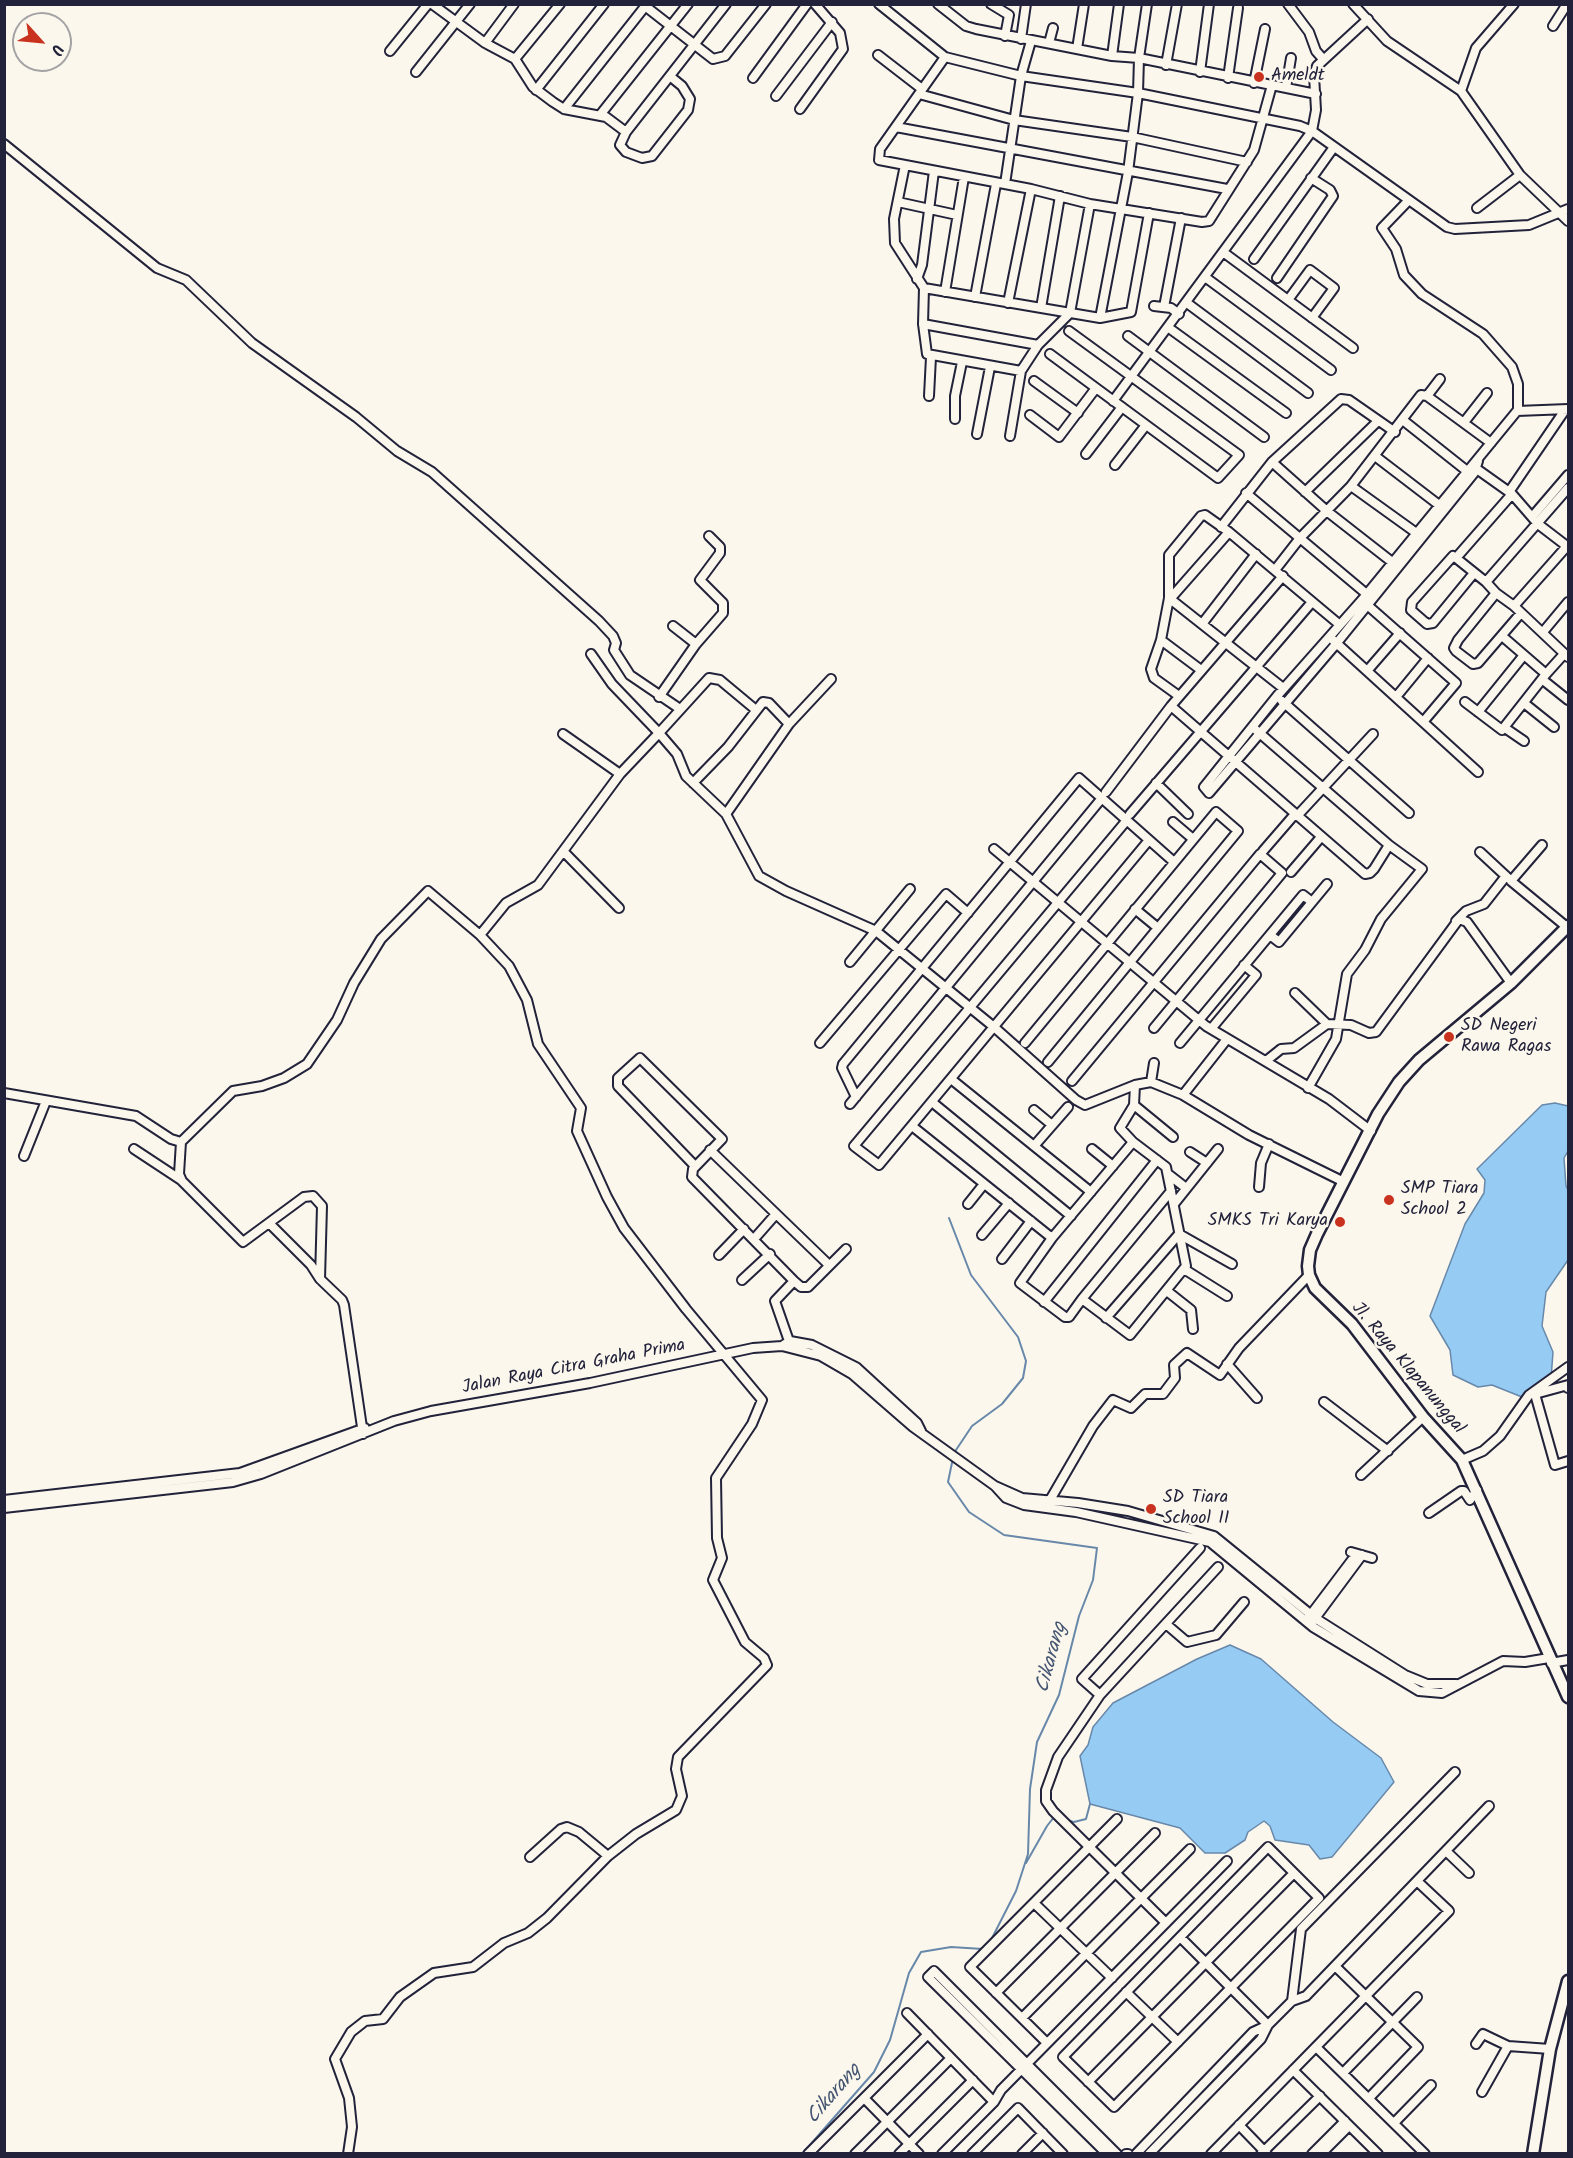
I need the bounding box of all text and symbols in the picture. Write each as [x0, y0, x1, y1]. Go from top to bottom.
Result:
north arrow [12, 12, 72, 72]
text: U [43, 40, 70, 59]
place label: Ameldt [1271, 66, 1325, 88]
marker: Ameldt [1252, 70, 1266, 84]
place label: SD Negeri Rawa Ragas [1461, 1016, 1551, 1058]
marker: SD Negeri Rawa Ragas [1442, 1030, 1456, 1044]
place label: SMP Tiara School 2 [1401, 1179, 1479, 1222]
marker: SMP Tiara School 2 [1382, 1193, 1396, 1207]
place label: SMKS Tri Karya [1208, 1211, 1328, 1233]
marker: SMKS Tri Karya [1333, 1215, 1347, 1229]
street label: Jl. Raya Klapanunggal [1345, 1299, 1469, 1439]
street label: Jalan Raya Citra Graha Prima [461, 1336, 687, 1400]
place label: SD Tiara School II [1163, 1488, 1229, 1530]
marker: SD Tiara School II [1144, 1502, 1158, 1516]
water label: Cikarang [1032, 1620, 1074, 1696]
water label: Cikarang [802, 2060, 868, 2130]

